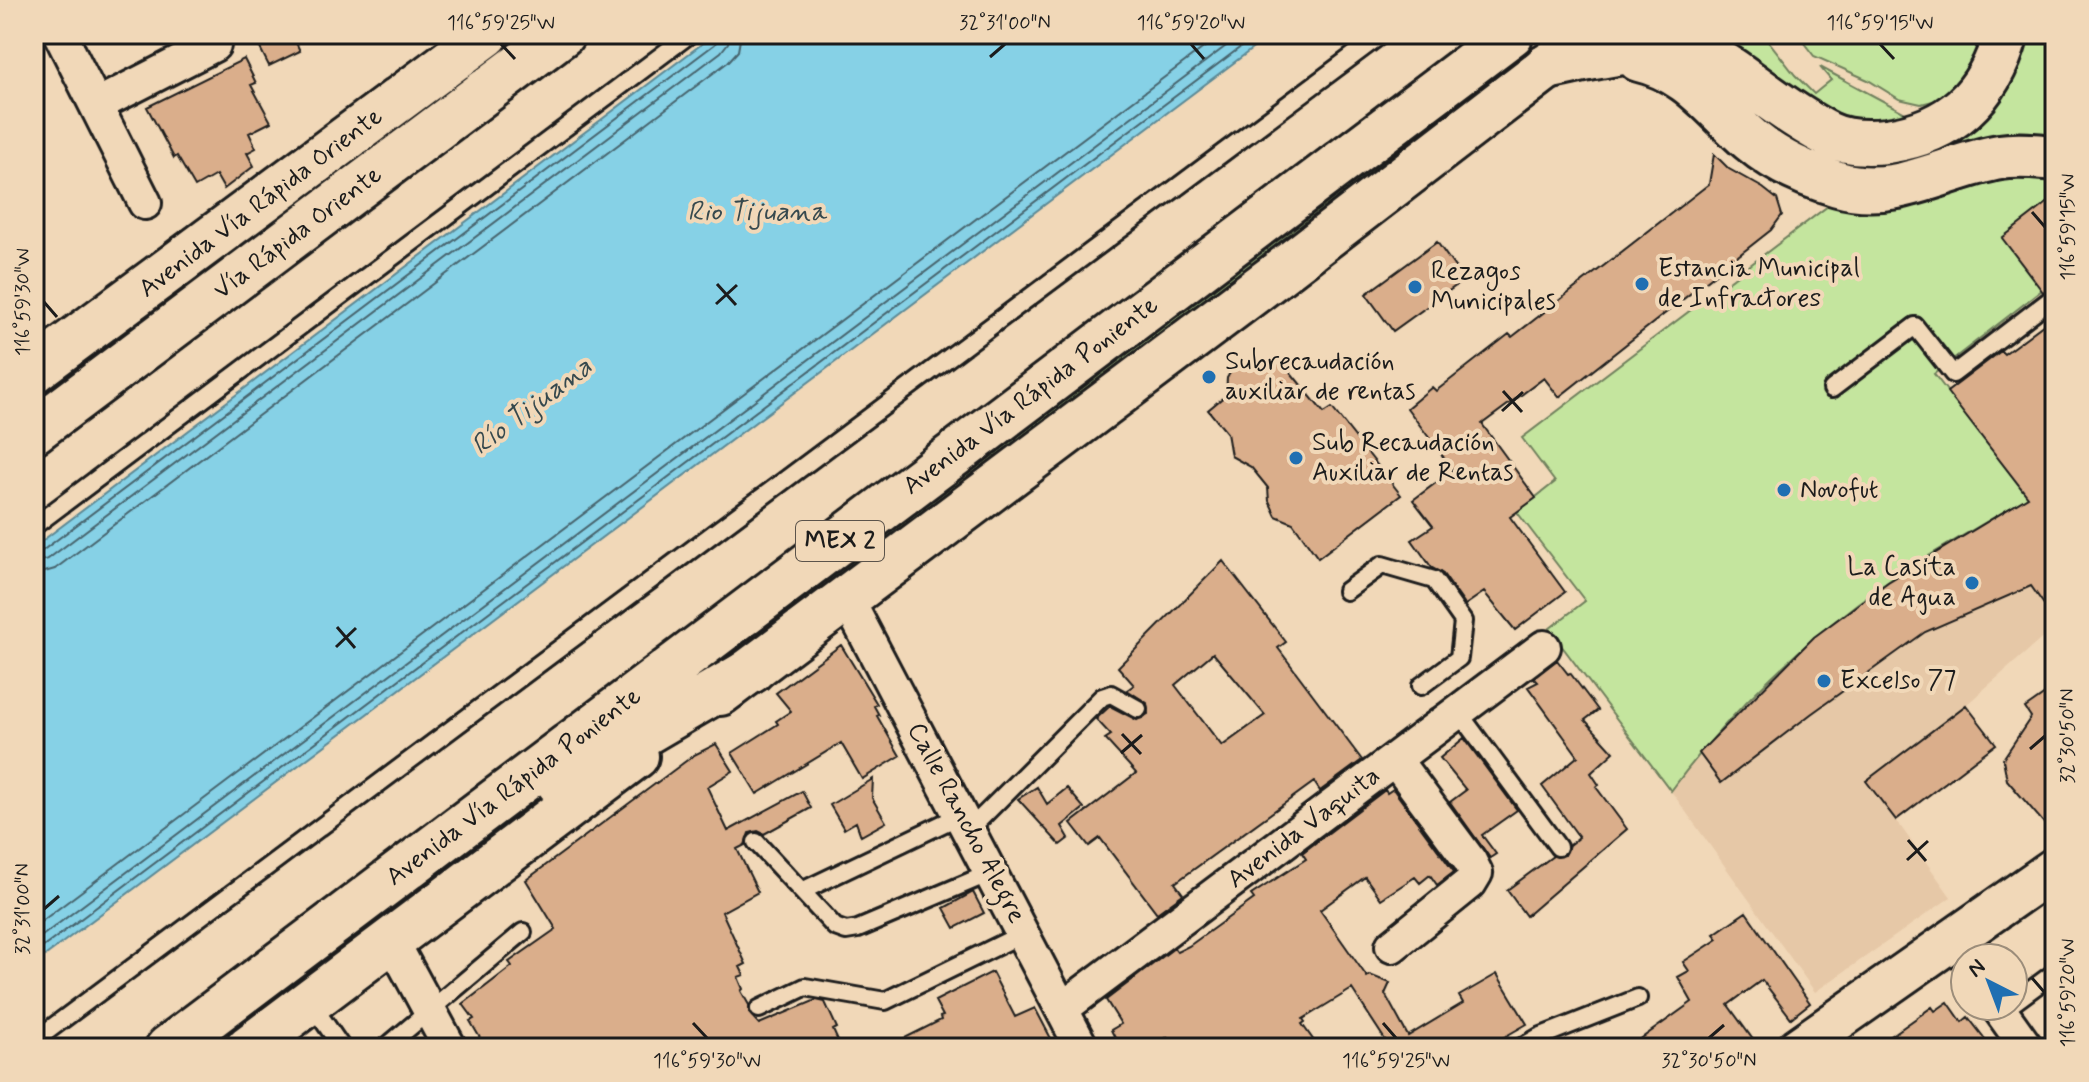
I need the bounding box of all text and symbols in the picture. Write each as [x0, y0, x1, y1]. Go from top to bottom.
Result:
text: 116°59'25"W [447, 10, 555, 37]
text: 32°31'00"N [959, 10, 1051, 37]
text: 116°59'20"W [1137, 10, 1245, 37]
text: 116°59'15"W [1827, 10, 1933, 37]
street label: Avenida Vía Rápida Oriente [131, 100, 391, 306]
street label: Vía Rápida Oriente [206, 158, 390, 308]
text: 116°59'15"W [2055, 174, 2082, 280]
water label: Rio Tijuana [687, 194, 828, 231]
text: 116°59'30"W [10, 248, 37, 356]
place label: Estancia Municipal de Infractores [1658, 252, 1860, 316]
place label: Rezagos Municipales [1431, 255, 1556, 319]
marker: Estancia Municipal de Infractores [1633, 275, 1651, 293]
marker: Rezagos Municipales [1406, 278, 1424, 296]
street label: Avenida Vía Rápida Poniente [896, 289, 1166, 503]
place label: Subrecaudación auxiliar de rentas [1225, 345, 1416, 409]
water label: Río Tijuana [464, 349, 600, 465]
marker: Subrecaudación auxiliar de rentas [1200, 368, 1218, 386]
place label: Sub Recaudación Auxiliar de Rentas [1312, 426, 1514, 490]
marker: Sub Recaudación Auxiliar de Rentas [1287, 449, 1305, 467]
place label: Novofut [1800, 473, 1879, 507]
marker: Novofut [1775, 481, 1793, 499]
road number: MEX 2 [796, 521, 884, 561]
place label: La Casita de Agua [1847, 551, 1956, 615]
marker: La Casita de Agua [1963, 574, 1981, 592]
place label: Excelso 77 [1840, 664, 1956, 698]
marker: Excelso 77 [1815, 672, 1833, 690]
street label: Avenida Vía Rápida Poniente [379, 680, 649, 894]
text: 32°30'50"N [2055, 688, 2082, 784]
street label: Calle Rancho Alegre [896, 717, 1033, 931]
street label: Avenida Vaquita [1221, 759, 1387, 897]
text: 32°31'00"N [10, 863, 37, 955]
text: 116°59'20"W [2055, 939, 2082, 1047]
north arrow [1949, 942, 2029, 1022]
text: N [1962, 953, 1992, 984]
text: 116°59'30"W [653, 1048, 761, 1075]
text: 116°59'25"W [1342, 1048, 1450, 1075]
text: 32°30'50"N [1661, 1048, 1757, 1075]

